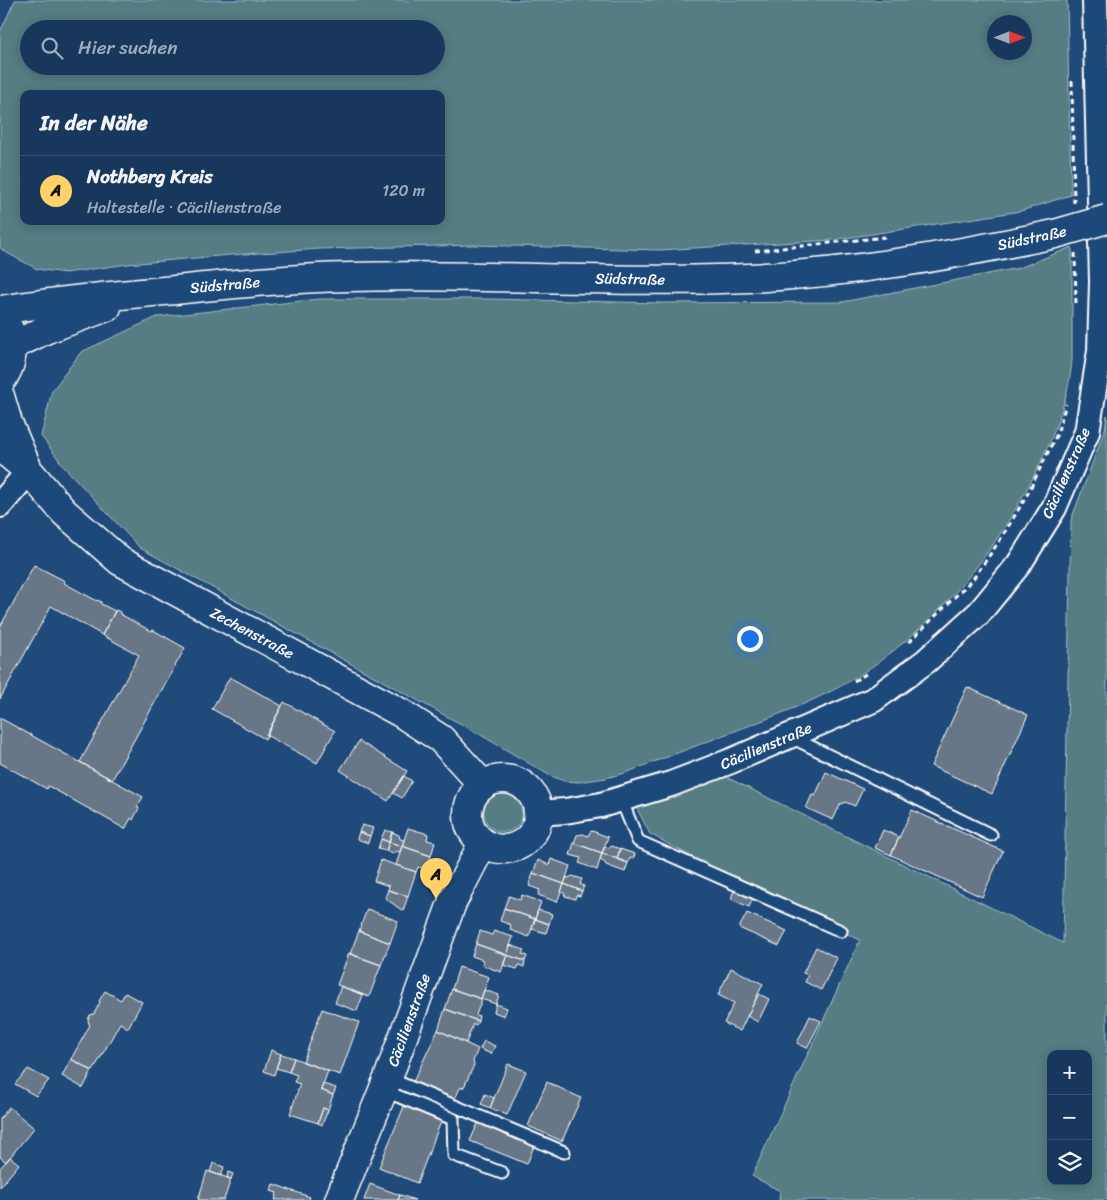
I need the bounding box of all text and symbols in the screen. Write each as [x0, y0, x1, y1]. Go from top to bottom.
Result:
north arrow [987, 15, 1032, 60]
search box [20, 20, 445, 75]
text: Hier suchen [78, 31, 178, 64]
icon: search [38, 34, 66, 62]
text: In der Nähe [40, 104, 148, 142]
text: Nothberg Kreis [87, 160, 213, 193]
text: A [51, 176, 61, 205]
text: 120 m [382, 176, 425, 205]
text: Haltestelle · Cäcilienstraße [87, 193, 281, 222]
street label: Südstraße [995, 218, 1069, 258]
street label: Südstraße [595, 265, 666, 293]
street label: Südstraße [189, 269, 261, 301]
street label: Cäcilienstraße [1034, 423, 1098, 523]
street label: Zechenstraße [205, 600, 299, 666]
your location [737, 626, 763, 652]
street label: Cäcilienstraße [716, 715, 816, 777]
pin: A [420, 858, 452, 899]
street label: Cäcilienstraße [380, 969, 438, 1070]
map controls [1047, 1050, 1092, 1185]
button: + [1047, 1050, 1092, 1095]
button: − [1047, 1095, 1092, 1140]
button: layers [1047, 1140, 1092, 1185]

